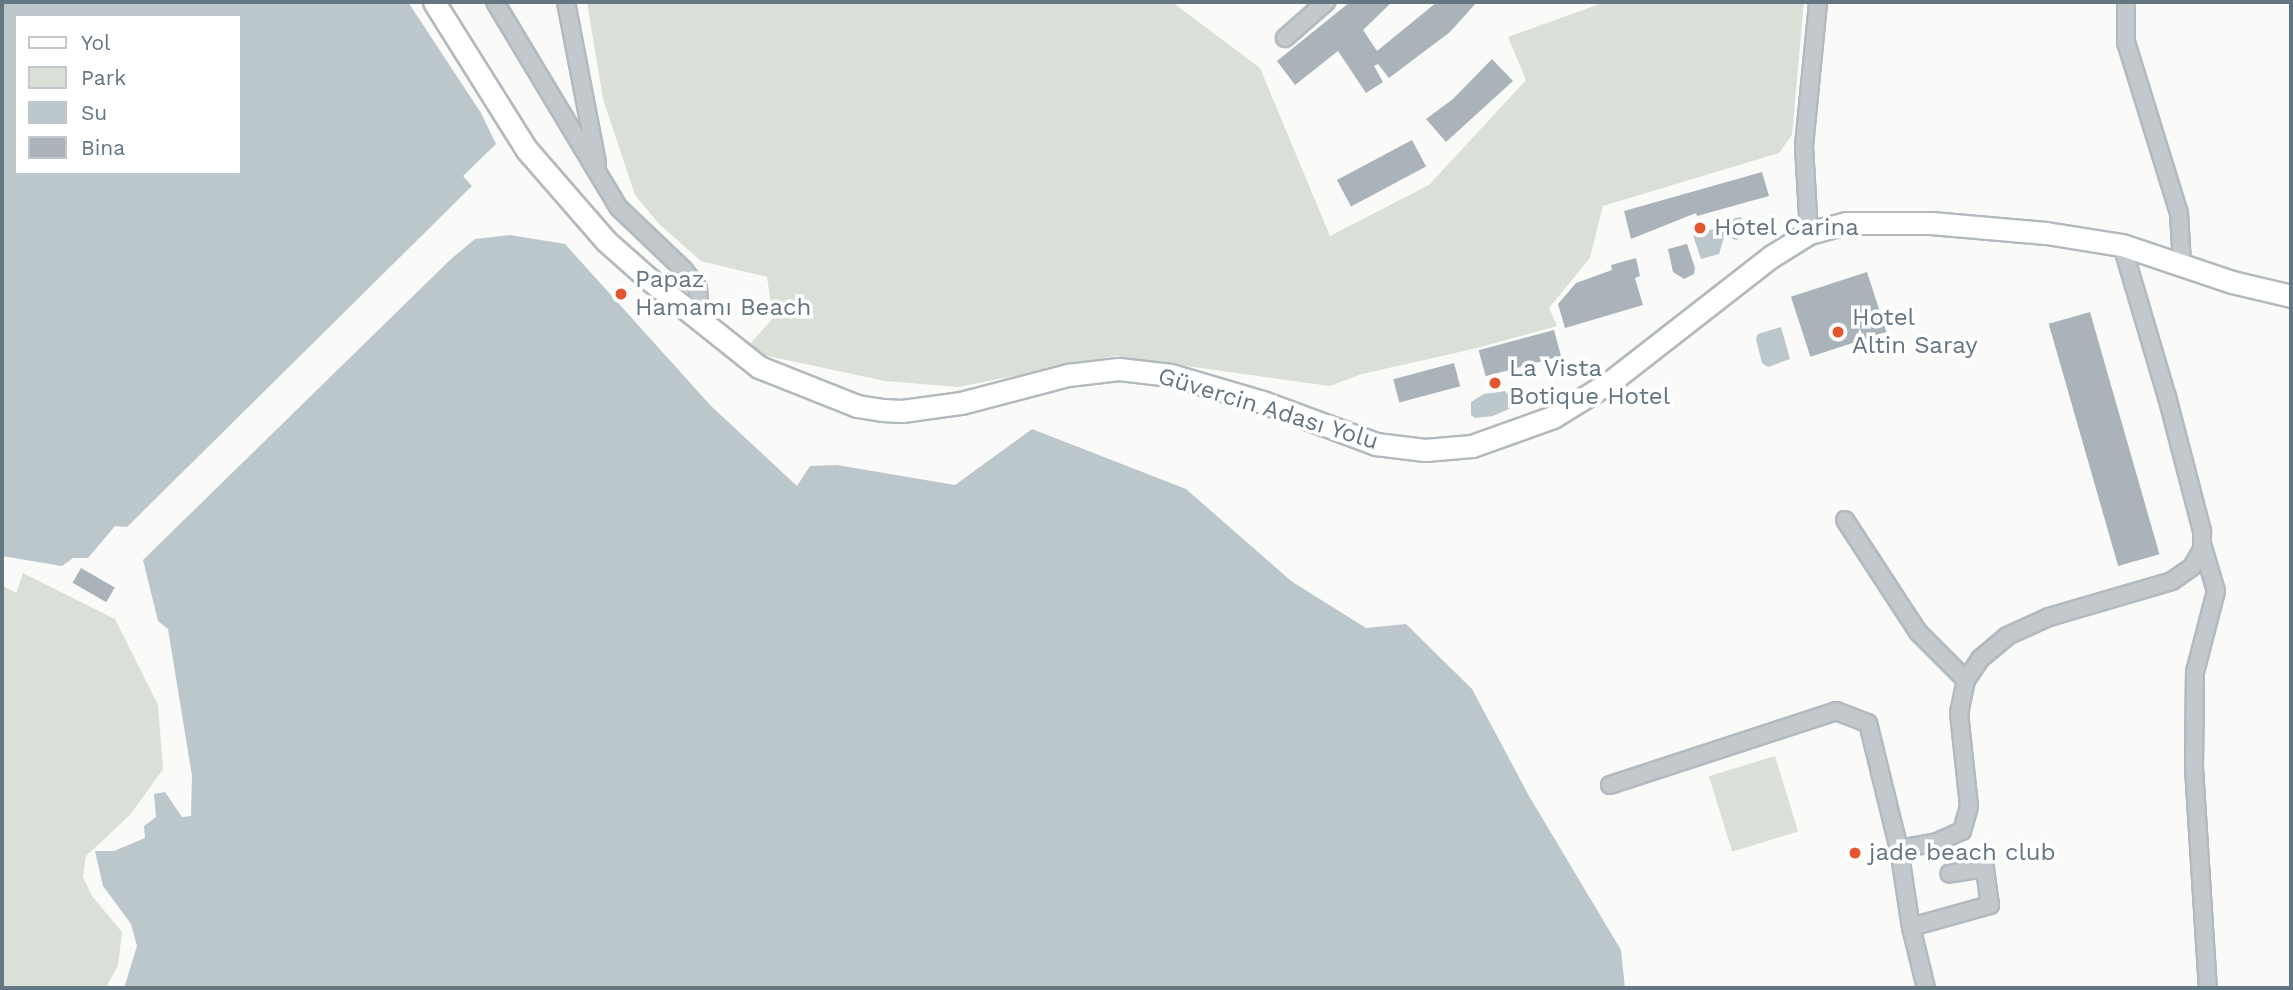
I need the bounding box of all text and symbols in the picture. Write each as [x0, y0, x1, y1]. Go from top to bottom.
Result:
legend [14, 14, 242, 175]
text: Yol [81, 30, 111, 55]
text: Park [81, 65, 126, 90]
text: Su [81, 100, 107, 125]
text: Bina [81, 135, 125, 160]
place label: Hotel Carina [1714, 214, 1860, 242]
marker: Hotel Carina [1692, 220, 1708, 236]
place label: Papaz Hamamı Beach [635, 266, 811, 322]
marker: Papaz Hamamı Beach [613, 286, 629, 302]
place label: Hotel Altin Saray [1852, 304, 1978, 360]
marker: Hotel Altin Saray [1830, 324, 1846, 340]
place label: La Vista Botique Hotel [1509, 355, 1670, 411]
street label: Güvercin Adası Yolu [1153, 361, 1383, 457]
marker: La Vista Botique Hotel [1487, 375, 1503, 391]
place label: jade beach club [1869, 839, 2056, 867]
marker: jade beach club [1847, 845, 1863, 861]

